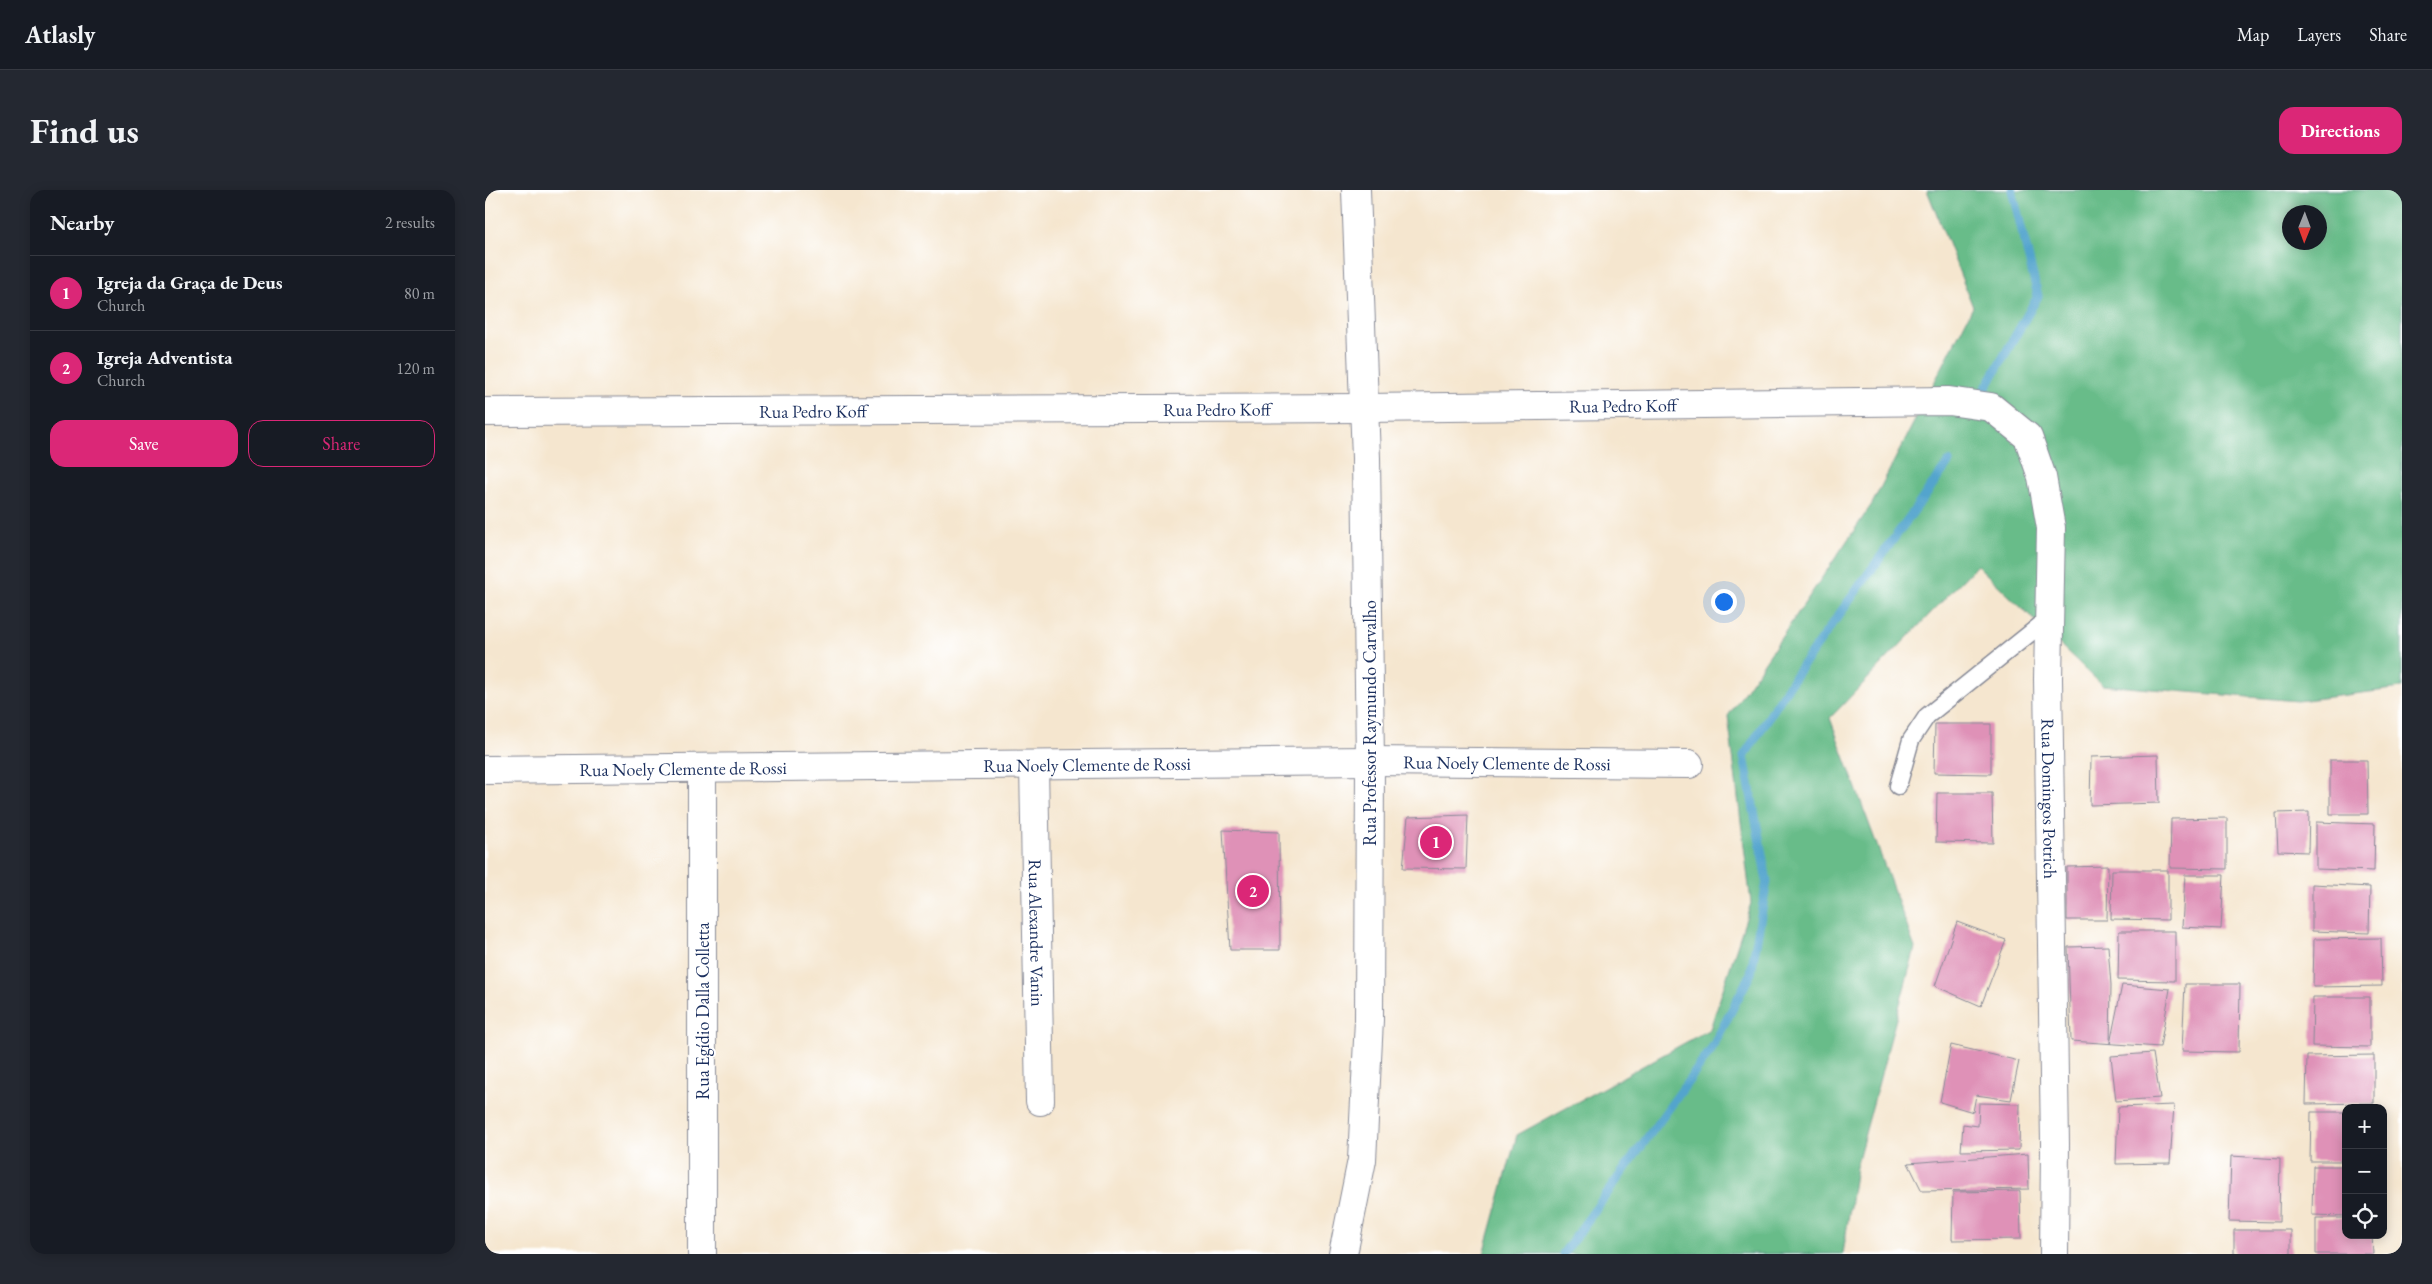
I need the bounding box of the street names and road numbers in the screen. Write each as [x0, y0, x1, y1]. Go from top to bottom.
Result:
street label: Rua Pedro Koff [1569, 393, 1680, 417]
street label: Rua Pedro Koff [1163, 397, 1274, 420]
street label: Rua Pedro Koff [759, 399, 870, 422]
street label: Rua Professor Raymundo Carvalho [1358, 600, 1381, 846]
street label: Rua Domingos Potrich [2037, 718, 2063, 879]
street label: Rua Noely Clemente de Rossi [1403, 750, 1612, 775]
street label: Rua Noely Clemente de Rossi [983, 751, 1192, 776]
street label: Rua Noely Clemente de Rossi [579, 755, 788, 781]
street label: Rua Alexandre Vanin [1024, 859, 1050, 1007]
street label: Rua Egídio Dalla Colletta [691, 922, 714, 1100]

